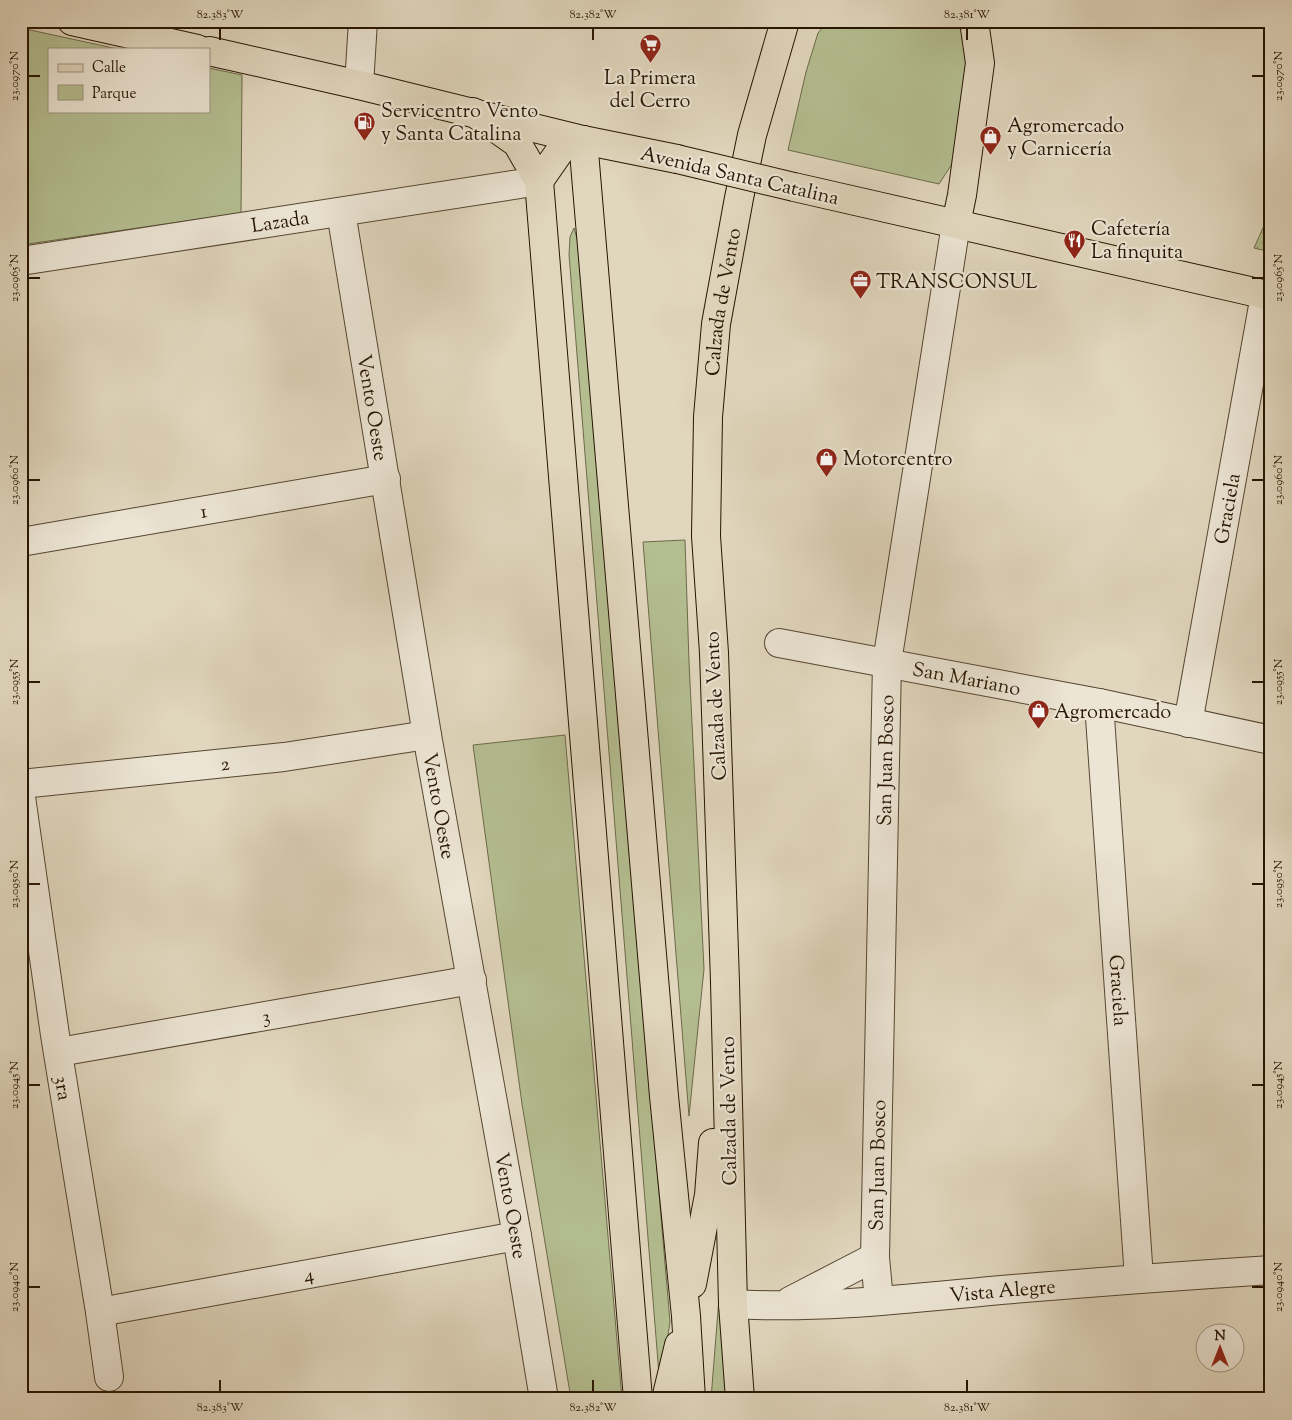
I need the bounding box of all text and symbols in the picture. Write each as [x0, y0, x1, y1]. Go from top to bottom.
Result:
text: 82.383°W [197, 6, 244, 24]
text: 82.382°W [569, 6, 617, 24]
text: 82.381°W [944, 6, 991, 24]
supermarket icon: La Primera del Cerro [638, 33, 662, 64]
legend [48, 48, 210, 112]
text: 23.0970°N [6, 51, 24, 101]
text: 23.0970°N [1270, 51, 1288, 101]
text: Calle [92, 58, 126, 79]
place label: La Primera del Cerro [604, 65, 696, 117]
text: Parque [92, 84, 136, 105]
place label: Servicentro Vento y Santa Catalina [381, 98, 538, 150]
fuel station icon: Servicentro Vento y Santa Catalina [353, 110, 377, 141]
place label: Agromercado y Carnicería [1007, 113, 1124, 165]
shop icon: Agromercado y Carnicería [979, 125, 1003, 156]
street label: Avenida Santa Catalina [637, 140, 842, 214]
street label: Lazada [249, 205, 311, 242]
place label: Cafetería La finquita [1091, 216, 1183, 268]
street label: Calzada de Vento [700, 226, 750, 377]
restaurant icon: Cafetería La finquita [1063, 228, 1087, 259]
text: 23.0965°N [6, 254, 24, 302]
text: 23.0965°N [1270, 254, 1288, 302]
office icon: TRANSCONSUL [848, 269, 872, 300]
place label: TRANSCONSUL [876, 269, 1038, 298]
street label: Vento Oeste [348, 352, 394, 463]
shop icon: Motorcentro [815, 446, 839, 477]
place label: Motorcentro [843, 446, 953, 475]
text: 23.0960°N [6, 455, 24, 505]
text: 23.0960°N [1270, 455, 1288, 505]
street label: Graciela [1208, 471, 1250, 547]
street label: 1 [198, 498, 210, 528]
street label: Calzada de Vento [699, 630, 736, 781]
street label: San Mariano [910, 656, 1023, 705]
text: 23.0955°N [6, 658, 24, 705]
text: 23.0955°N [1270, 658, 1288, 705]
street label: San Juan Bosco [872, 694, 903, 826]
shop icon: Agromercado [1026, 699, 1050, 730]
place label: Agromercado [1054, 699, 1171, 728]
street label: 2 [219, 751, 231, 780]
street label: Vento Oeste [413, 751, 461, 862]
text: 23.0950°N [6, 859, 24, 908]
text: 23.0950°N [1270, 859, 1288, 908]
street label: Graciela [1100, 954, 1133, 1027]
street label: 3 [260, 1003, 273, 1033]
street label: Calzada de Vento [715, 1036, 746, 1186]
text: 23.0945°N [6, 1060, 24, 1109]
text: 23.0945°N [1270, 1060, 1288, 1109]
street label: 3ra [45, 1074, 77, 1103]
street label: San Juan Bosco [864, 1099, 895, 1231]
street label: Vento Oeste [485, 1150, 533, 1261]
street label: 4 [301, 1261, 317, 1292]
text: 23.0940°N [6, 1262, 24, 1312]
text: 23.0940°N [1270, 1262, 1288, 1312]
street label: Vista Alegre [948, 1274, 1057, 1312]
north arrow [1194, 1322, 1244, 1372]
text: N [1214, 1327, 1226, 1347]
text: 82.383°W [197, 1399, 244, 1417]
text: 82.382°W [569, 1399, 617, 1417]
text: 82.381°W [944, 1399, 991, 1417]

